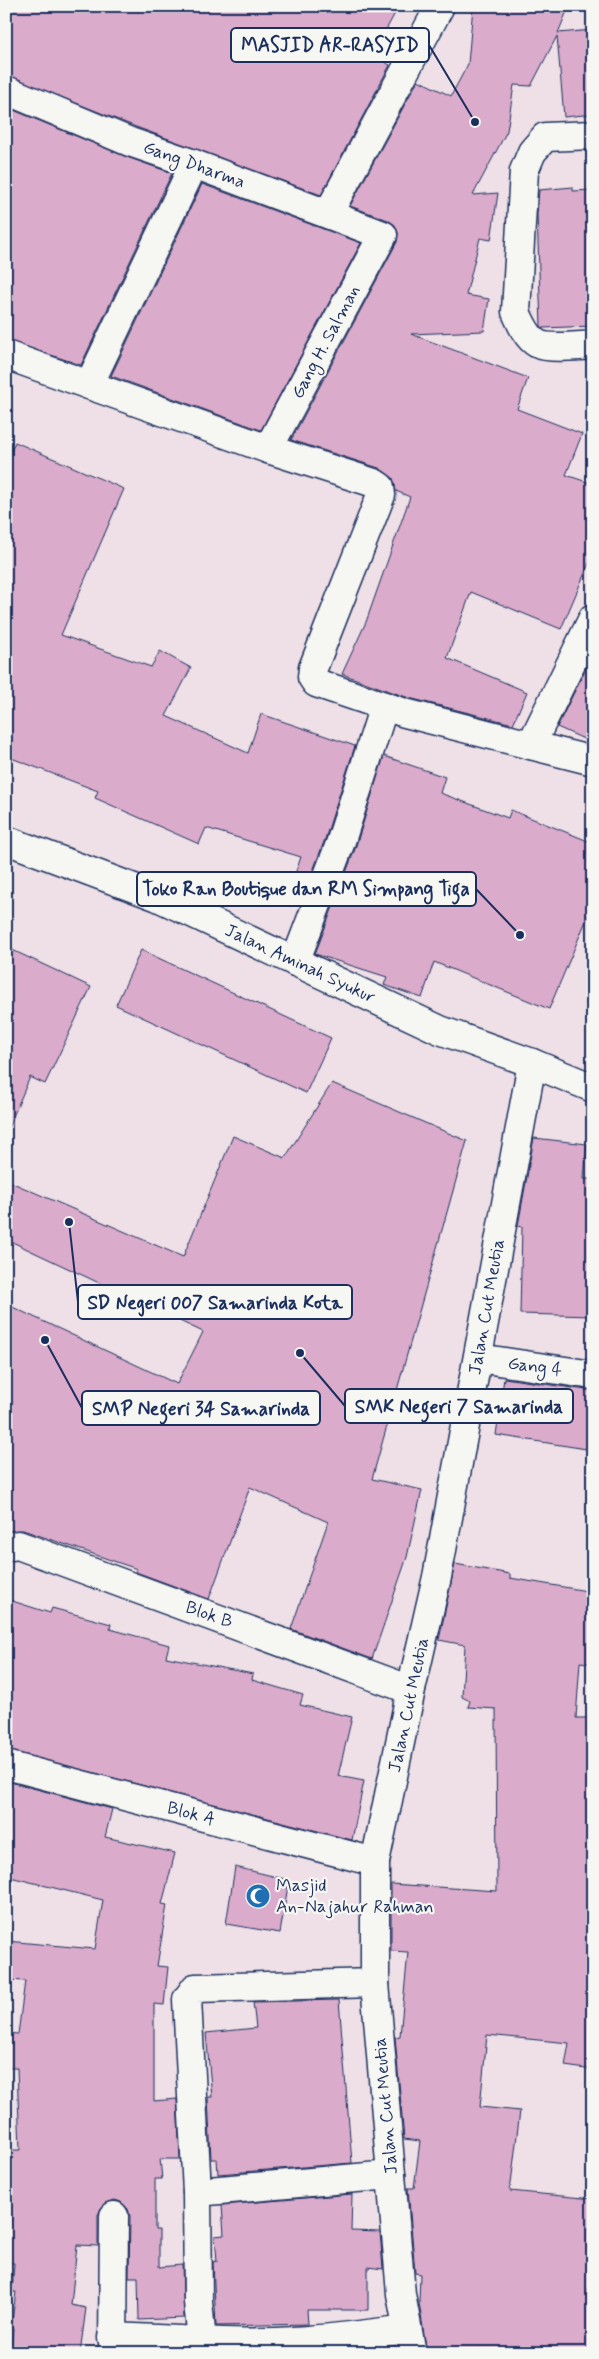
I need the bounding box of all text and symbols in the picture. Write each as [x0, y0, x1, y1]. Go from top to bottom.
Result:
callout: MASJID AR-RASYID [231, 28, 429, 62]
text: MASJID AR-RASYID [241, 33, 419, 58]
street label: Gang Dharma [139, 135, 248, 195]
street label: Gang H. Salman [286, 281, 367, 403]
callout: Toko Ran Boutique dan RM Simpang Tiga [137, 872, 476, 906]
text: Toko Ran Boutique dan RM Simpang Tiga [142, 877, 470, 905]
street label: Jalan Aminah Syukur [221, 918, 380, 1010]
street label: Jalan Cut Meutia [463, 1237, 511, 1377]
callout: SD Negeri 007 Samarinda Kota [78, 1285, 352, 1319]
text: SD Negeri 007 Samarinda Kota [87, 1291, 343, 1317]
street label: Gang 4 [506, 1351, 564, 1384]
callout: SMK Negeri 7 Samarinda [345, 1389, 573, 1423]
callout: SMP Negeri 34 Samarinda [82, 1391, 320, 1425]
text: SMK Negeri 7 Samarinda [355, 1395, 563, 1423]
text: SMP Negeri 34 Samarinda [92, 1397, 310, 1425]
street label: Blok B [182, 1595, 236, 1635]
street label: Jalan Cut Meutia [383, 1635, 435, 1775]
street label: Blok A [164, 1796, 218, 1832]
place label: Masjid An-Najahur Rahman [276, 1874, 434, 1919]
mosque icon: Masjid An-Najahur Rahman [245, 1883, 271, 1909]
street label: Jalan Cut Meutia [368, 2037, 404, 2175]

